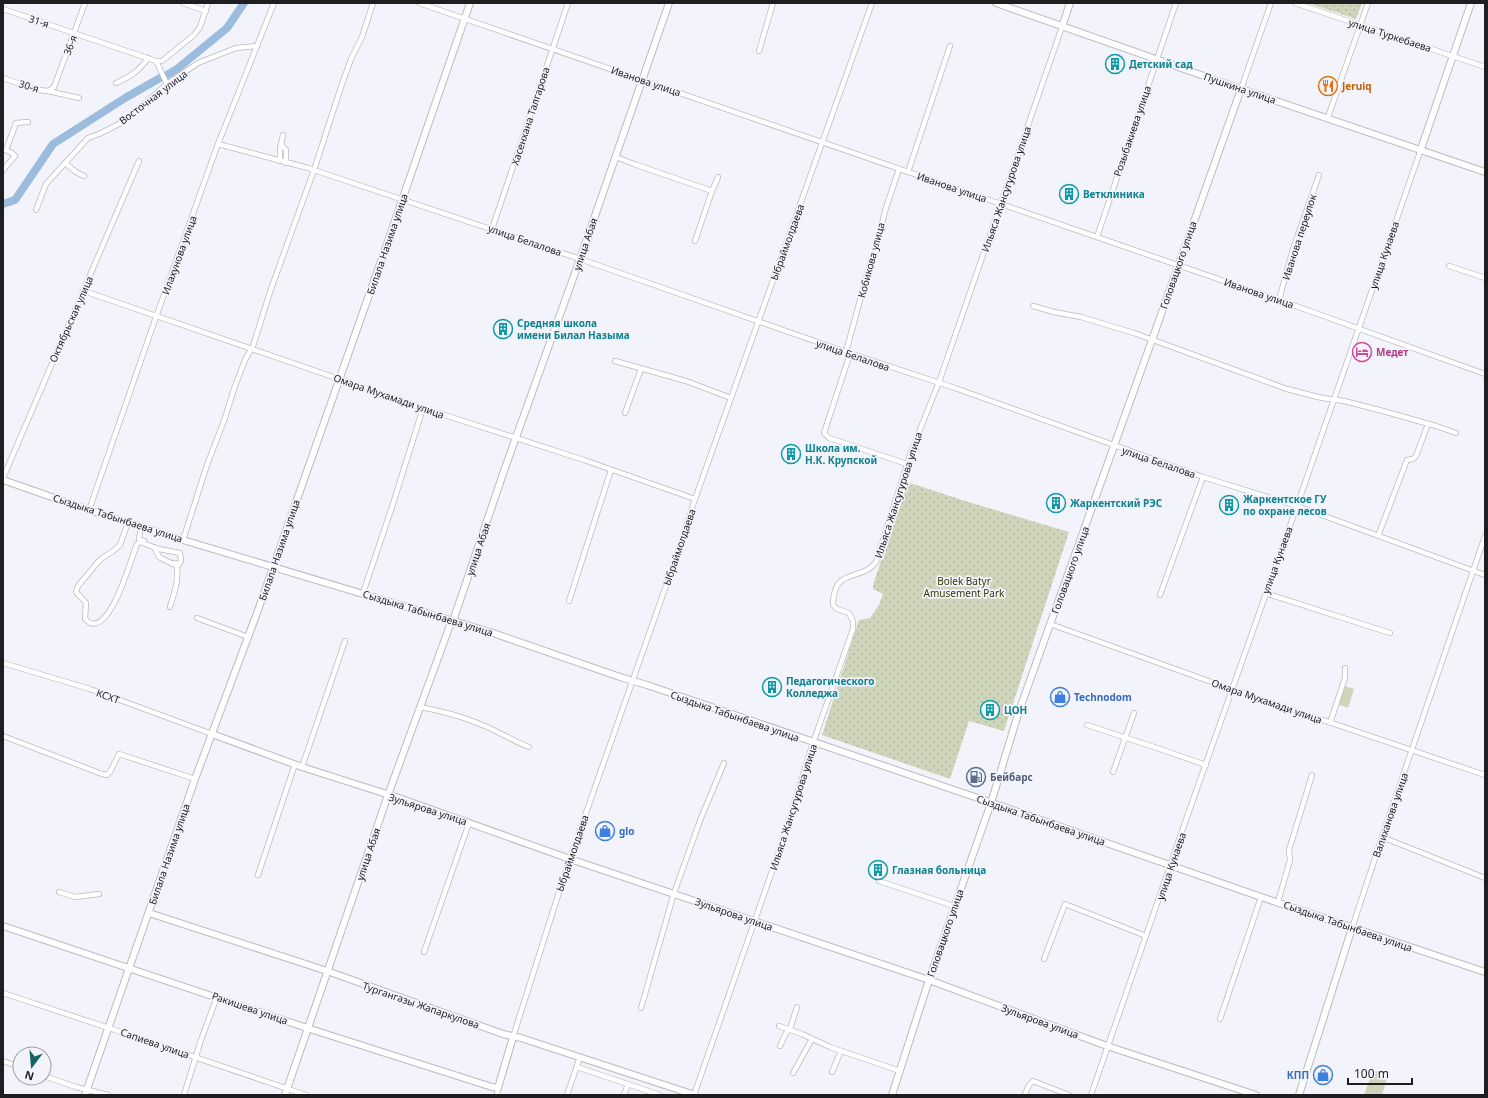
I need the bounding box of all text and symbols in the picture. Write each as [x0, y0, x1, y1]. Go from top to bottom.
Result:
street label: 31-я [27, 11, 51, 31]
street label: улица Туркебаева [1347, 15, 1433, 55]
street label: 36-я [60, 33, 80, 57]
building icon: Детский сад [1104, 53, 1126, 75]
place label: Детский сад [1129, 57, 1193, 71]
street label: Иванова улица [609, 62, 683, 100]
street label: Хасенхана Талгарова [508, 65, 552, 167]
street label: Восточная улица [116, 67, 190, 127]
street label: Пушкина улица [1202, 69, 1278, 107]
restaurant icon: Jeruiq [1317, 75, 1339, 97]
street label: 30-я [17, 76, 41, 96]
place label: Jeruiq [1341, 79, 1372, 93]
street label: Розыбакиева улица [1110, 84, 1154, 178]
street label: Ильяса Жансугурова улица [978, 124, 1034, 254]
street label: Иванова улица [915, 168, 989, 206]
building icon: Ветклиника [1058, 183, 1080, 205]
place label: Ветклиника [1083, 187, 1145, 201]
street label: Билала Назима улица [363, 192, 411, 296]
street label: Иванова переулок [1279, 192, 1320, 282]
street label: Ыбраймолдаева [767, 202, 807, 282]
street label: Илахунова улица [158, 213, 200, 297]
street label: улица Абая [569, 216, 601, 272]
street label: Головацкого улица [1156, 219, 1200, 311]
street label: улица Кунаева [1366, 219, 1402, 291]
street label: улица Белалова [486, 221, 564, 259]
street label: Кобикова улица [854, 221, 888, 299]
street label: Октябрьская улица [46, 274, 96, 364]
street label: Иванова улица [1222, 274, 1296, 312]
place label: Средняя школа имени Билал Назыма [517, 316, 630, 342]
building icon: Средняя школа имени Билал Назыма [492, 318, 514, 340]
street label: улица Белалова [814, 336, 892, 374]
hotel icon: Медет [1351, 341, 1373, 363]
place label: Медет [1376, 345, 1408, 359]
street label: Омара Мухамади улица [332, 370, 446, 422]
street label: Ильяса Жансугурова улица [871, 430, 925, 560]
place label: Школа им. Н.К. Крупской [805, 441, 877, 467]
building icon: Школа им. Н.К. Крупской [780, 443, 802, 465]
street label: улица Белалова [1120, 443, 1198, 481]
street label: Сыздыка Табынбаева улица [51, 490, 185, 546]
building icon: Жаркентский РЭС [1045, 492, 1067, 514]
place label: Жаркентское ГУ по охране лесов [1243, 492, 1327, 518]
building icon: Жаркентское ГУ по охране лесов [1218, 494, 1240, 516]
place label: Жаркентский РЭС [1070, 496, 1163, 510]
street label: Билала Назима улица [255, 498, 303, 602]
street label: Ыбраймолдаева [659, 507, 699, 587]
street label: улица Абая [462, 521, 494, 577]
street label: Головацкого улица [1048, 524, 1092, 616]
street label: улица Кунаева [1258, 524, 1296, 596]
park label: Bolek Batyr Amusement Park [924, 574, 1005, 600]
street label: Сыздыка Табынбаева улица [361, 587, 495, 639]
place label: Педагогического Колледжа [786, 674, 875, 700]
street label: Омара Мухамади улица [1210, 675, 1324, 727]
building icon: Педагогического Колледжа [761, 676, 783, 698]
street label: КСХТ [94, 685, 122, 707]
shop icon: Technodom [1049, 686, 1071, 708]
street label: Сыздыка Табынбаева улица [669, 687, 801, 745]
place label: Technodom [1074, 690, 1132, 704]
building icon: ЦОН [979, 699, 1001, 721]
place label: ЦОН [1004, 703, 1027, 717]
street label: Ильяса Жансугурова улица [766, 742, 820, 872]
fuel station icon: Бейбарс [965, 766, 987, 788]
place label: Бейбарс [990, 770, 1033, 784]
street label: Валиханова улица [1369, 771, 1411, 859]
street label: Зульярова улица [387, 790, 469, 828]
street label: Сыздыка Табынбаева улица [975, 791, 1107, 849]
street label: Билала Назима улица [145, 802, 193, 906]
street label: Ыбраймолдаева [552, 813, 592, 893]
shop icon: glo [594, 820, 616, 842]
place label: glo [619, 824, 635, 838]
street label: улица Абая [352, 826, 384, 882]
street label: улица Кунаева [1153, 830, 1189, 902]
building icon: Глазная больница [867, 859, 889, 881]
place label: Глазная больница [892, 863, 986, 877]
street label: Головацкого улица [923, 887, 967, 979]
street label: Зульярова улица [693, 894, 775, 934]
street label: Сыздыка Табынбаева улица [1282, 897, 1414, 955]
street label: Тургангазы Жапаркулова [361, 978, 481, 1032]
street label: Ракишева улица [210, 988, 290, 1028]
street label: Зульярова улица [999, 1000, 1081, 1042]
street label: Сапиева улица [119, 1025, 191, 1061]
north arrow [12, 1046, 52, 1086]
scale bar [1348, 1060, 1412, 1086]
shop icon: КПП [1312, 1064, 1334, 1086]
text: 100 m [1354, 1065, 1389, 1082]
text: N [23, 1068, 35, 1085]
place label: КПП [1287, 1068, 1309, 1082]

